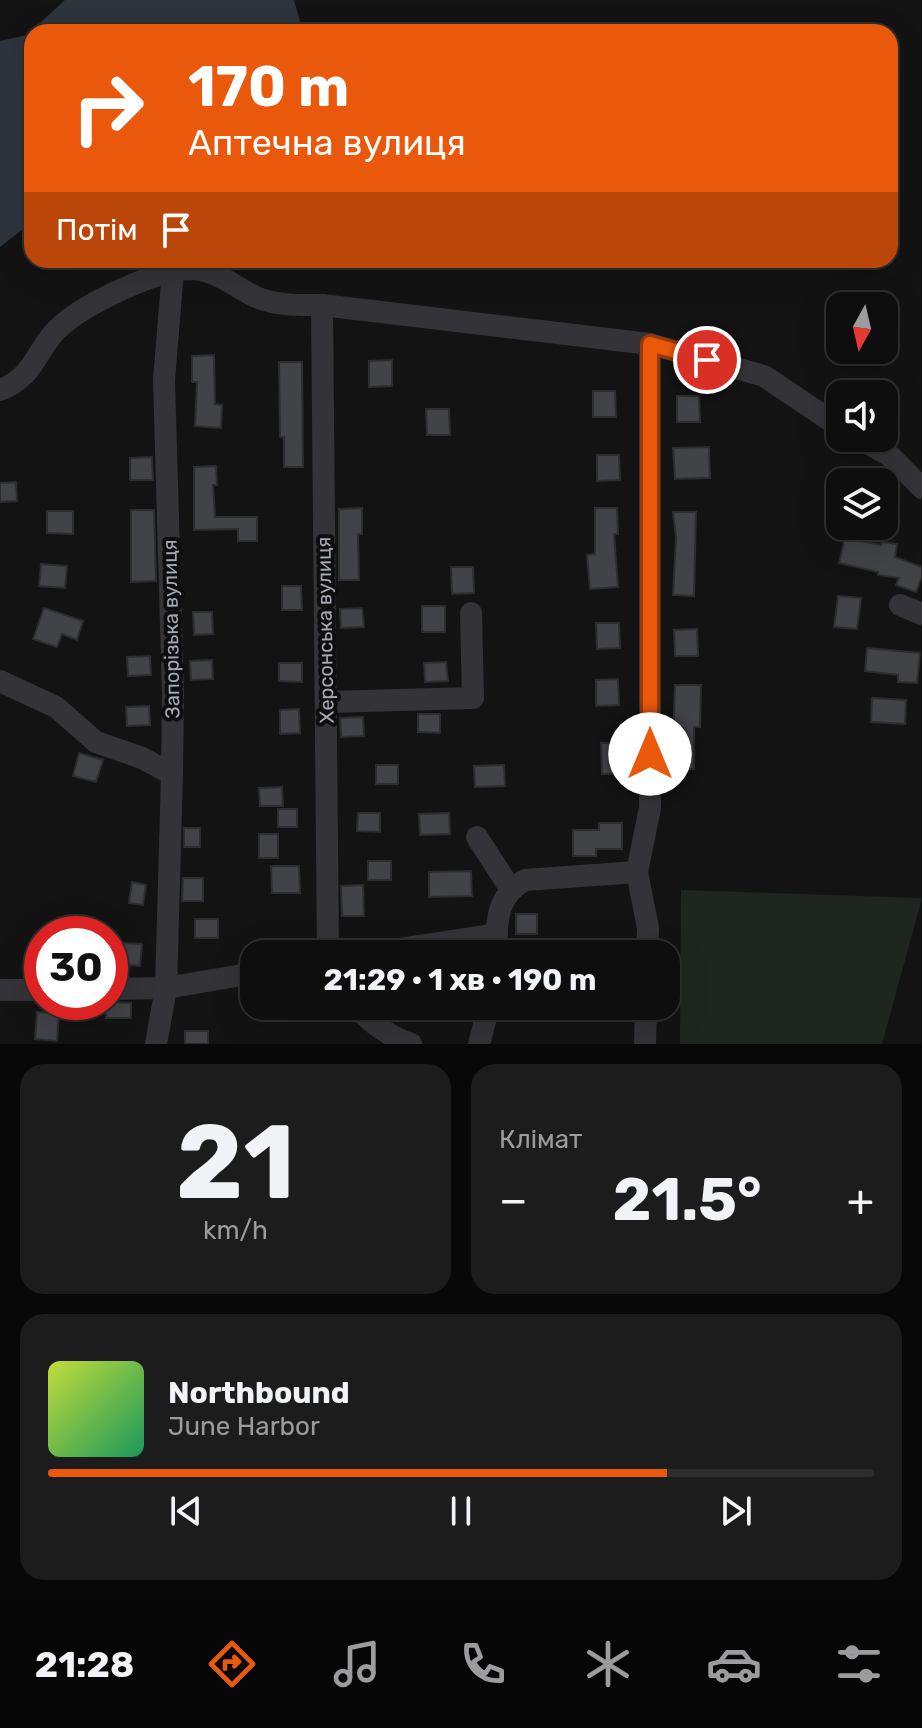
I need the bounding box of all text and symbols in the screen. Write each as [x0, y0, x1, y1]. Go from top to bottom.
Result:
text: 170 m [188, 54, 349, 120]
icon: right [56, 56, 160, 160]
text: Аптечна вулиця [188, 121, 466, 164]
icon: arrive [154, 208, 198, 252]
text: Потім [56, 212, 138, 248]
north arrow [826, 292, 898, 364]
map controls [826, 292, 898, 540]
pin [673, 326, 741, 394]
icon: arrive [685, 338, 729, 382]
button: sound [826, 380, 898, 452]
button: layers [826, 468, 898, 540]
street label: Херсонська вулиця [311, 536, 339, 724]
street label: Запорізька вулиця [157, 539, 185, 719]
position arrow [608, 712, 692, 796]
speed limit sign: 30 [24, 916, 128, 1020]
text: 21:29 · 1 хв · 190 m [324, 962, 596, 998]
text: 21 [176, 1101, 295, 1224]
text: Клімат [499, 1124, 582, 1155]
text: 21.5° [612, 1164, 762, 1235]
text: − [499, 1174, 528, 1226]
text: + [847, 1174, 874, 1226]
text: km/h [203, 1215, 268, 1246]
text: Northbound [168, 1375, 350, 1411]
text: June Harbor [168, 1411, 320, 1442]
icon: previous [164, 1489, 208, 1533]
icon: pause [439, 1489, 483, 1533]
icon: next [714, 1489, 758, 1533]
icon: directions [204, 1636, 260, 1692]
icon: music [329, 1636, 385, 1692]
icon: phone [455, 1636, 511, 1692]
icon: climate [580, 1636, 636, 1692]
icon: car [706, 1636, 762, 1692]
icon: filters [831, 1636, 887, 1692]
text: 21:28 [35, 1643, 134, 1686]

